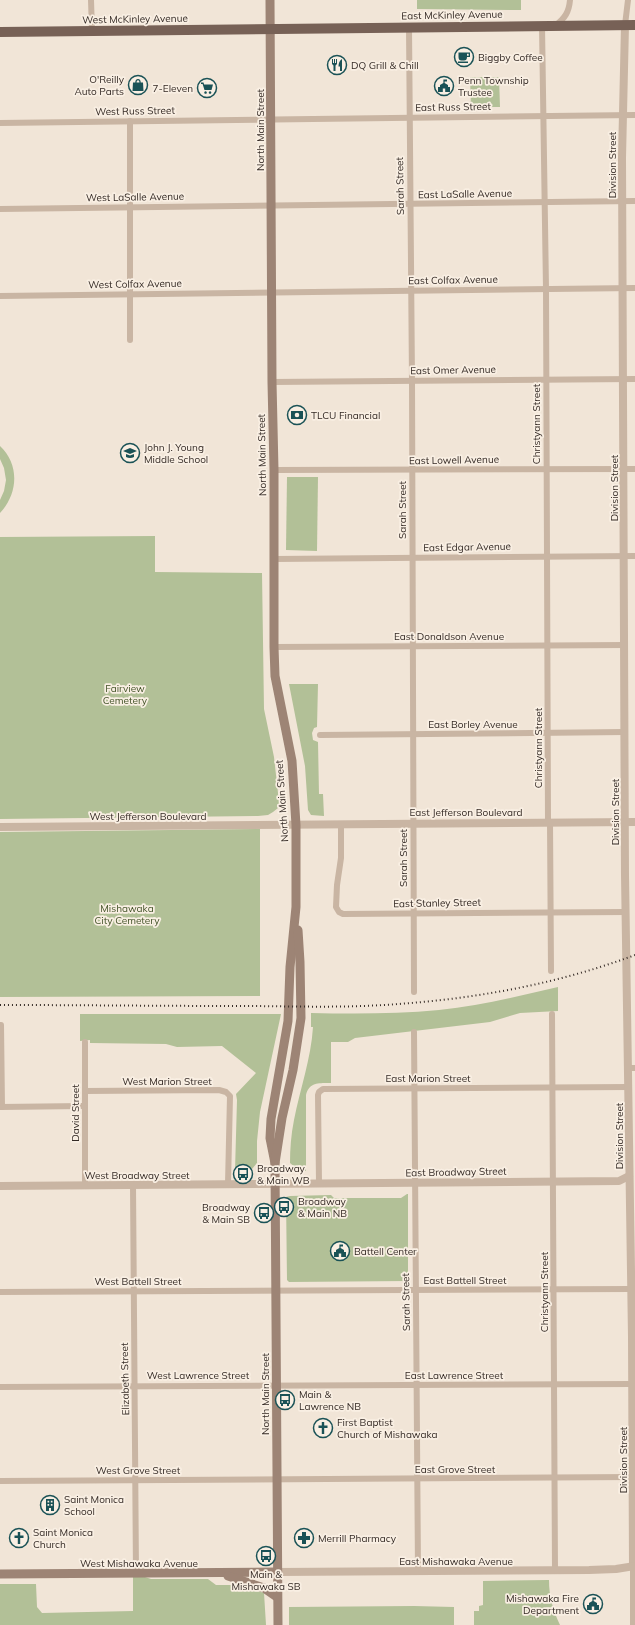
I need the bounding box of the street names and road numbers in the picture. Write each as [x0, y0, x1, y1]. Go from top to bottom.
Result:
street label: East McKinley Avenue [401, 8, 503, 22]
street label: West McKinley Avenue [82, 12, 188, 26]
street label: North Main Street [254, 88, 267, 171]
street label: East Russ Street [415, 100, 491, 114]
street label: West Russ Street [95, 104, 176, 118]
street label: Division Street [606, 131, 619, 198]
street label: Sarah Street [393, 156, 407, 215]
street label: East LaSalle Avenue [418, 187, 512, 201]
street label: West LaSalle Avenue [86, 190, 184, 204]
street label: East Colfax Avenue [408, 273, 498, 287]
street label: West Colfax Avenue [88, 277, 182, 291]
street label: East Omer Avenue [410, 363, 496, 377]
street label: Christyann Street [530, 383, 543, 464]
street label: North Main Street [255, 413, 269, 496]
street label: East Lowell Avenue [409, 453, 499, 467]
street label: Division Street [608, 454, 621, 521]
street label: Sarah Street [396, 481, 409, 539]
street label: East Edgar Avenue [423, 540, 511, 554]
street label: East Donaldson Avenue [394, 630, 504, 643]
street label: Christyann Street [532, 707, 545, 788]
street label: East Borley Avenue [428, 718, 518, 731]
street label: North Main Street [273, 759, 291, 842]
street label: Division Street [609, 778, 622, 845]
street label: East Jefferson Boulevard [410, 806, 522, 819]
street label: West Jefferson Boulevard [89, 810, 207, 823]
street label: Sarah Street [397, 829, 410, 887]
street label: East Stanley Street [393, 896, 481, 910]
street label: East Marion Street [385, 1072, 471, 1085]
street label: West Marion Street [122, 1075, 212, 1088]
street label: David Street [69, 1084, 82, 1142]
street label: Division Street [613, 1102, 626, 1169]
street label: East Broadway Street [405, 1165, 507, 1179]
street label: West Broadway Street [84, 1169, 190, 1182]
street label: Christyann Street [538, 1251, 551, 1332]
street label: Sarah Street [399, 1272, 413, 1331]
street label: East Battell Street [424, 1274, 507, 1287]
street label: West Battell Street [94, 1275, 182, 1288]
street label: Elizabeth Street [118, 1342, 132, 1416]
street label: North Main Street [259, 1352, 272, 1435]
street label: West Lawrence Street [147, 1369, 250, 1382]
street label: East Lawrence Street [405, 1369, 504, 1382]
street label: Division Street [617, 1426, 630, 1493]
street label: East Grove Street [415, 1463, 496, 1476]
street label: West Grove Street [96, 1464, 181, 1477]
street label: East Mishawaka Avenue [399, 1555, 513, 1568]
street label: West Mishawaka Avenue [80, 1557, 198, 1570]

